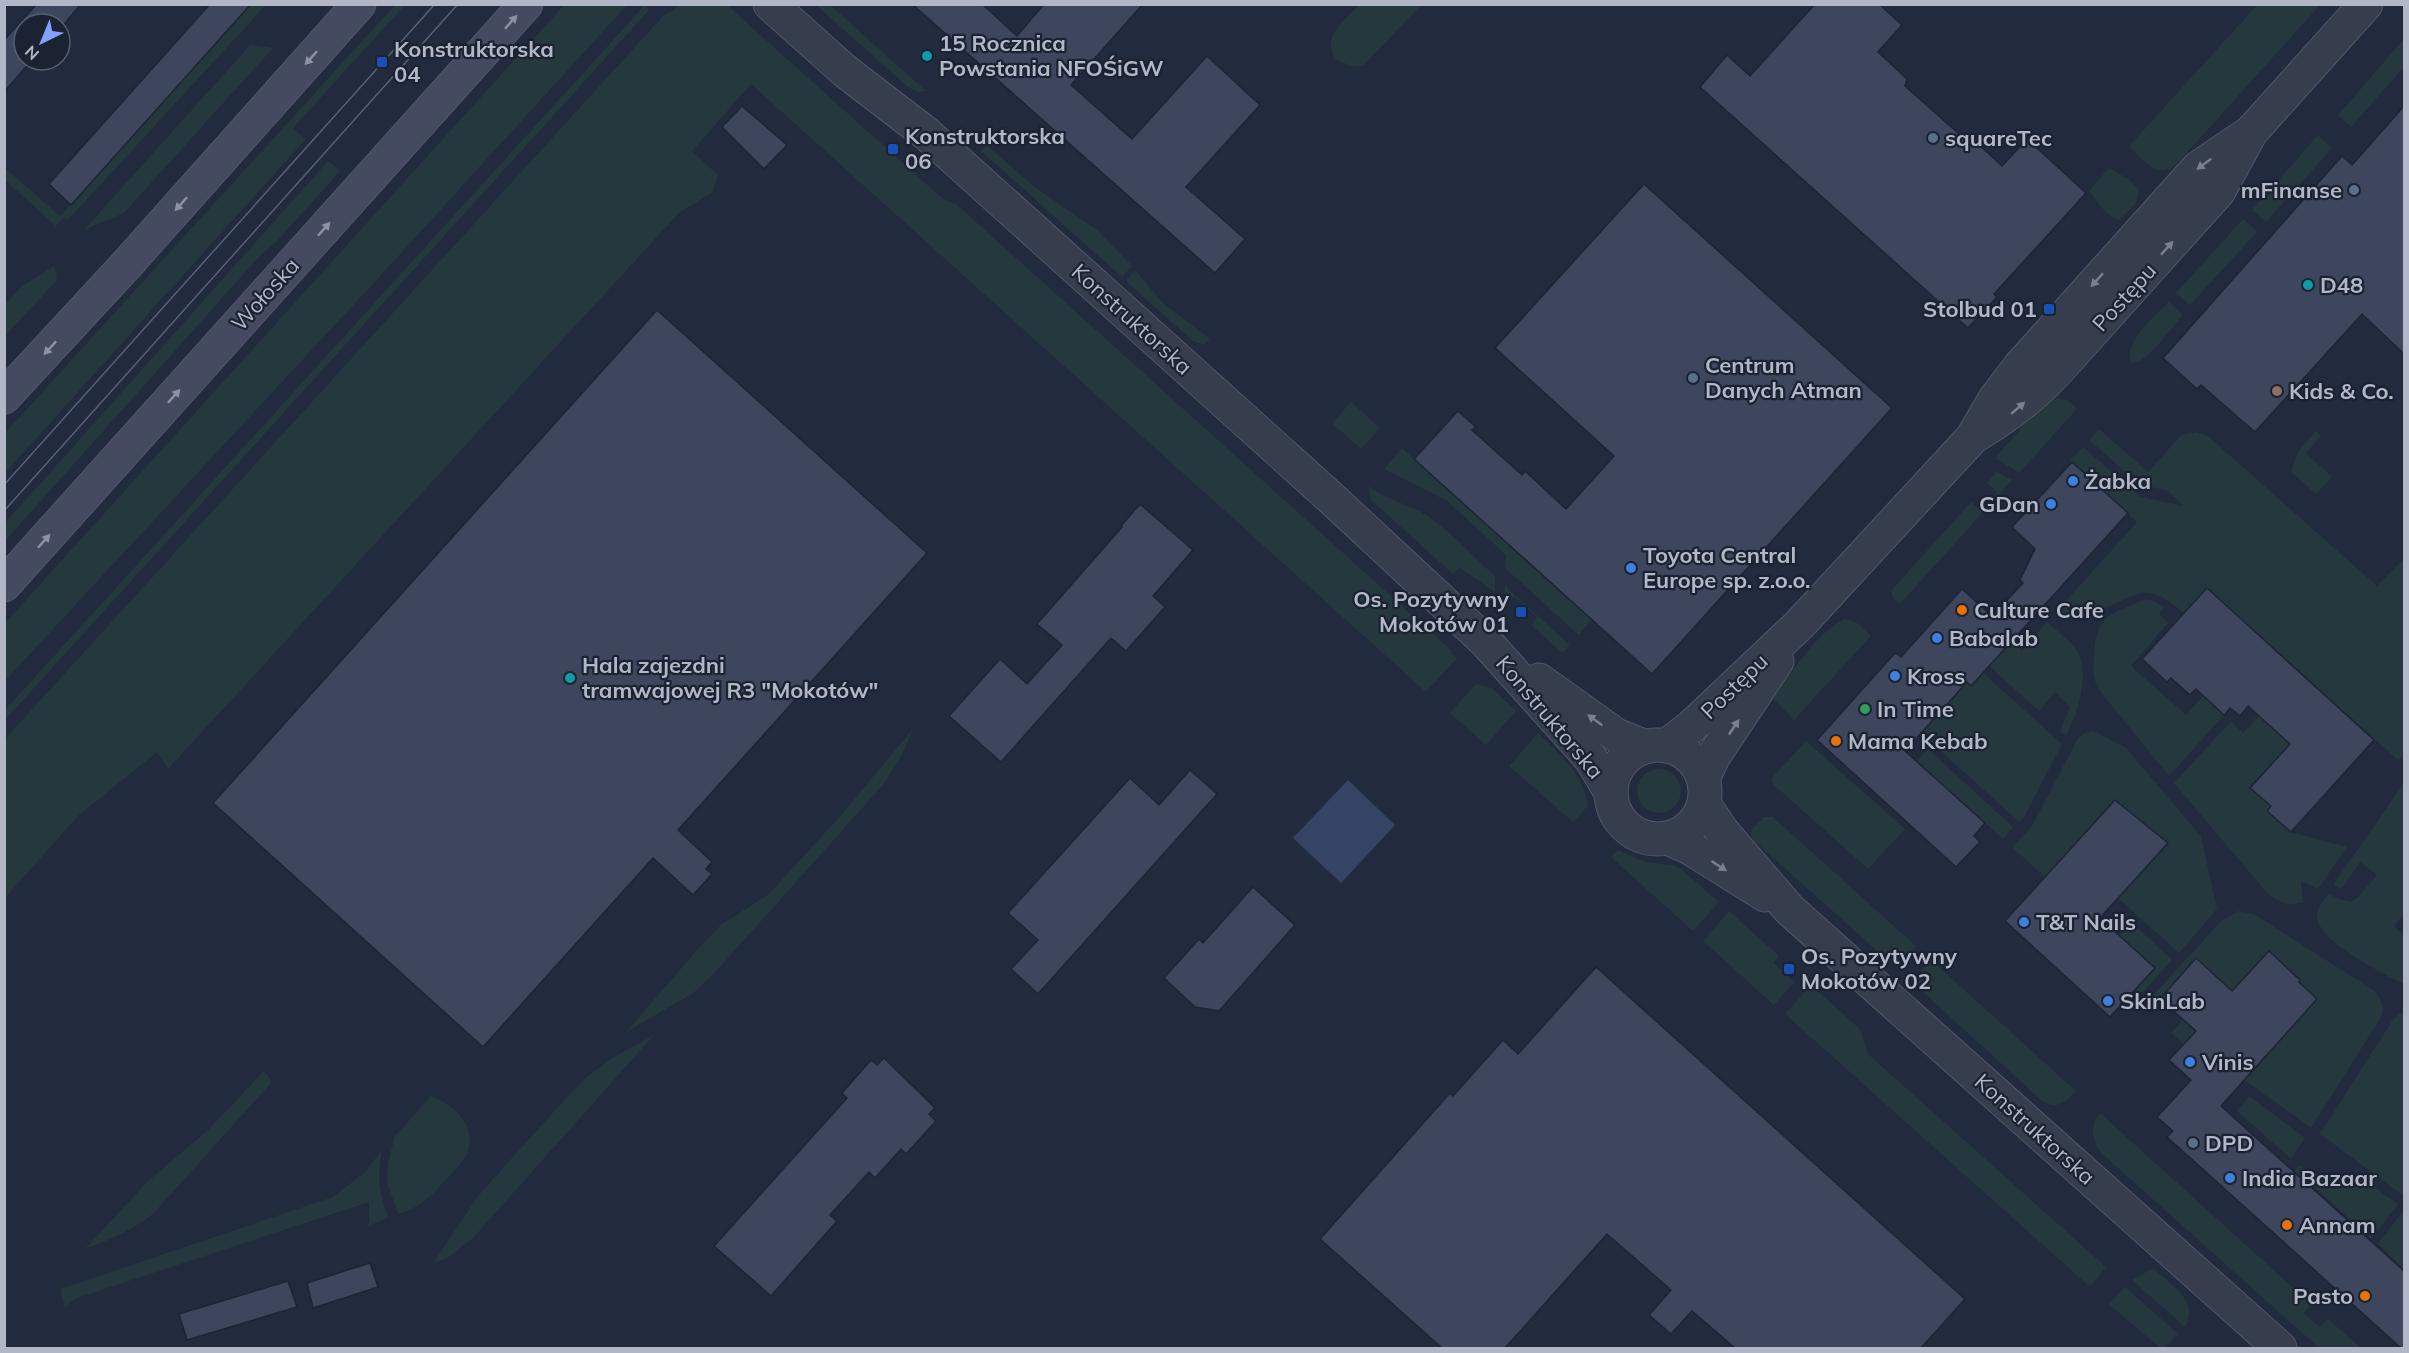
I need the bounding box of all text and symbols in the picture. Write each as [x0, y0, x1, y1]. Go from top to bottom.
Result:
north arrow [12, 12, 72, 72]
one-way arrow [504, 14, 518, 29]
place label: 15 Rocznica Powstania NFOŚiGW [939, 29, 1164, 82]
place label: Konstruktorska 04 [394, 35, 554, 88]
text: N [21, 42, 43, 64]
marker: 15 Rocznica Powstania NFOŚiGW [920, 49, 934, 63]
one-way arrow [305, 50, 318, 65]
marker: Konstruktorska 04 [375, 55, 389, 69]
place label: Konstruktorska 06 [905, 122, 1065, 175]
place label: squareTec [1945, 124, 2052, 152]
marker: squareTec [1926, 131, 1940, 145]
marker: Konstruktorska 06 [886, 142, 900, 156]
one-way arrow [2196, 158, 2211, 170]
place label: mFinanse [2241, 176, 2342, 204]
marker: mFinanse [2347, 183, 2361, 197]
one-way arrow [174, 196, 188, 211]
one-way arrow [317, 221, 331, 236]
one-way arrow [2160, 241, 2173, 256]
street label: Wołoska [225, 252, 305, 336]
street label: Konstruktorska [1066, 257, 1198, 381]
street label: Postępu [2086, 257, 2162, 337]
place label: D48 [2320, 271, 2363, 299]
one-way arrow [2091, 272, 2104, 287]
marker: D48 [2301, 278, 2315, 292]
place label: Stolbud 01 [1923, 295, 2037, 323]
marker: Stolbud 01 [2042, 302, 2056, 316]
one-way arrow [43, 340, 57, 355]
place label: Centrum Danych Atman [1705, 351, 1862, 404]
marker: Centrum Danych Atman [1686, 371, 1700, 385]
place label: Kids & Co. [2289, 377, 2394, 405]
marker: Kids & Co. [2270, 384, 2284, 398]
one-way arrow [167, 389, 180, 404]
one-way arrow [2010, 402, 2025, 415]
place label: Żabka [2085, 467, 2151, 495]
marker: Żabka [2066, 474, 2080, 488]
place label: GDan [1979, 490, 2039, 518]
marker: GDan [2044, 497, 2058, 511]
one-way arrow [37, 534, 50, 549]
place label: Toyota Central Europe sp. z.o.o. [1643, 541, 1811, 594]
marker: Toyota Central Europe sp. z.o.o. [1624, 561, 1638, 575]
place label: Os. Pozytywny Mokotów 01 [1353, 585, 1509, 638]
place label: Culture Cafe [1974, 596, 2104, 624]
marker: Culture Cafe [1955, 603, 1969, 617]
marker: Os. Pozytywny Mokotów 01 [1514, 605, 1528, 619]
place label: Babalab [1949, 624, 2038, 652]
marker: Babalab [1930, 631, 1944, 645]
street label: Postępu [1695, 647, 1773, 725]
street label: Konstruktorska [1490, 649, 1610, 785]
place label: Hala zajezdni tramwajowej R3 "Mokotów" [582, 651, 878, 704]
place label: Kross [1907, 662, 1965, 690]
marker: Kross [1888, 669, 1902, 683]
marker: Hala zajezdni tramwajowej R3 "Mokotów" [563, 671, 577, 685]
place label: In Time [1877, 695, 1954, 723]
marker: In Time [1858, 702, 1872, 716]
one-way arrow [1587, 714, 1603, 726]
one-way arrow [1728, 720, 1740, 736]
place label: Mama Kebab [1848, 727, 1988, 755]
marker: Mama Kebab [1829, 734, 1843, 748]
one-way arrow [1710, 860, 1726, 872]
place label: T&T Nails [2036, 908, 2136, 936]
marker: T&T Nails [2017, 915, 2031, 929]
place label: Os. Pozytywny Mokotów 02 [1801, 942, 1957, 995]
marker: Os. Pozytywny Mokotów 02 [1782, 962, 1796, 976]
place label: SkinLab [2120, 987, 2205, 1015]
marker: SkinLab [2101, 994, 2115, 1008]
place label: Vinis [2201, 1048, 2254, 1076]
marker: Vinis [2183, 1055, 2197, 1069]
street label: Konstruktorska [1969, 1067, 2101, 1191]
place label: DPD [2205, 1129, 2253, 1157]
marker: DPD [2186, 1136, 2200, 1150]
place label: India Bazaar [2242, 1164, 2377, 1192]
marker: India Bazaar [2223, 1171, 2237, 1185]
place label: Annam [2299, 1211, 2375, 1239]
marker: Annam [2280, 1218, 2294, 1232]
place label: Pasto [2293, 1282, 2353, 1310]
marker: Pasto [2358, 1289, 2372, 1303]

